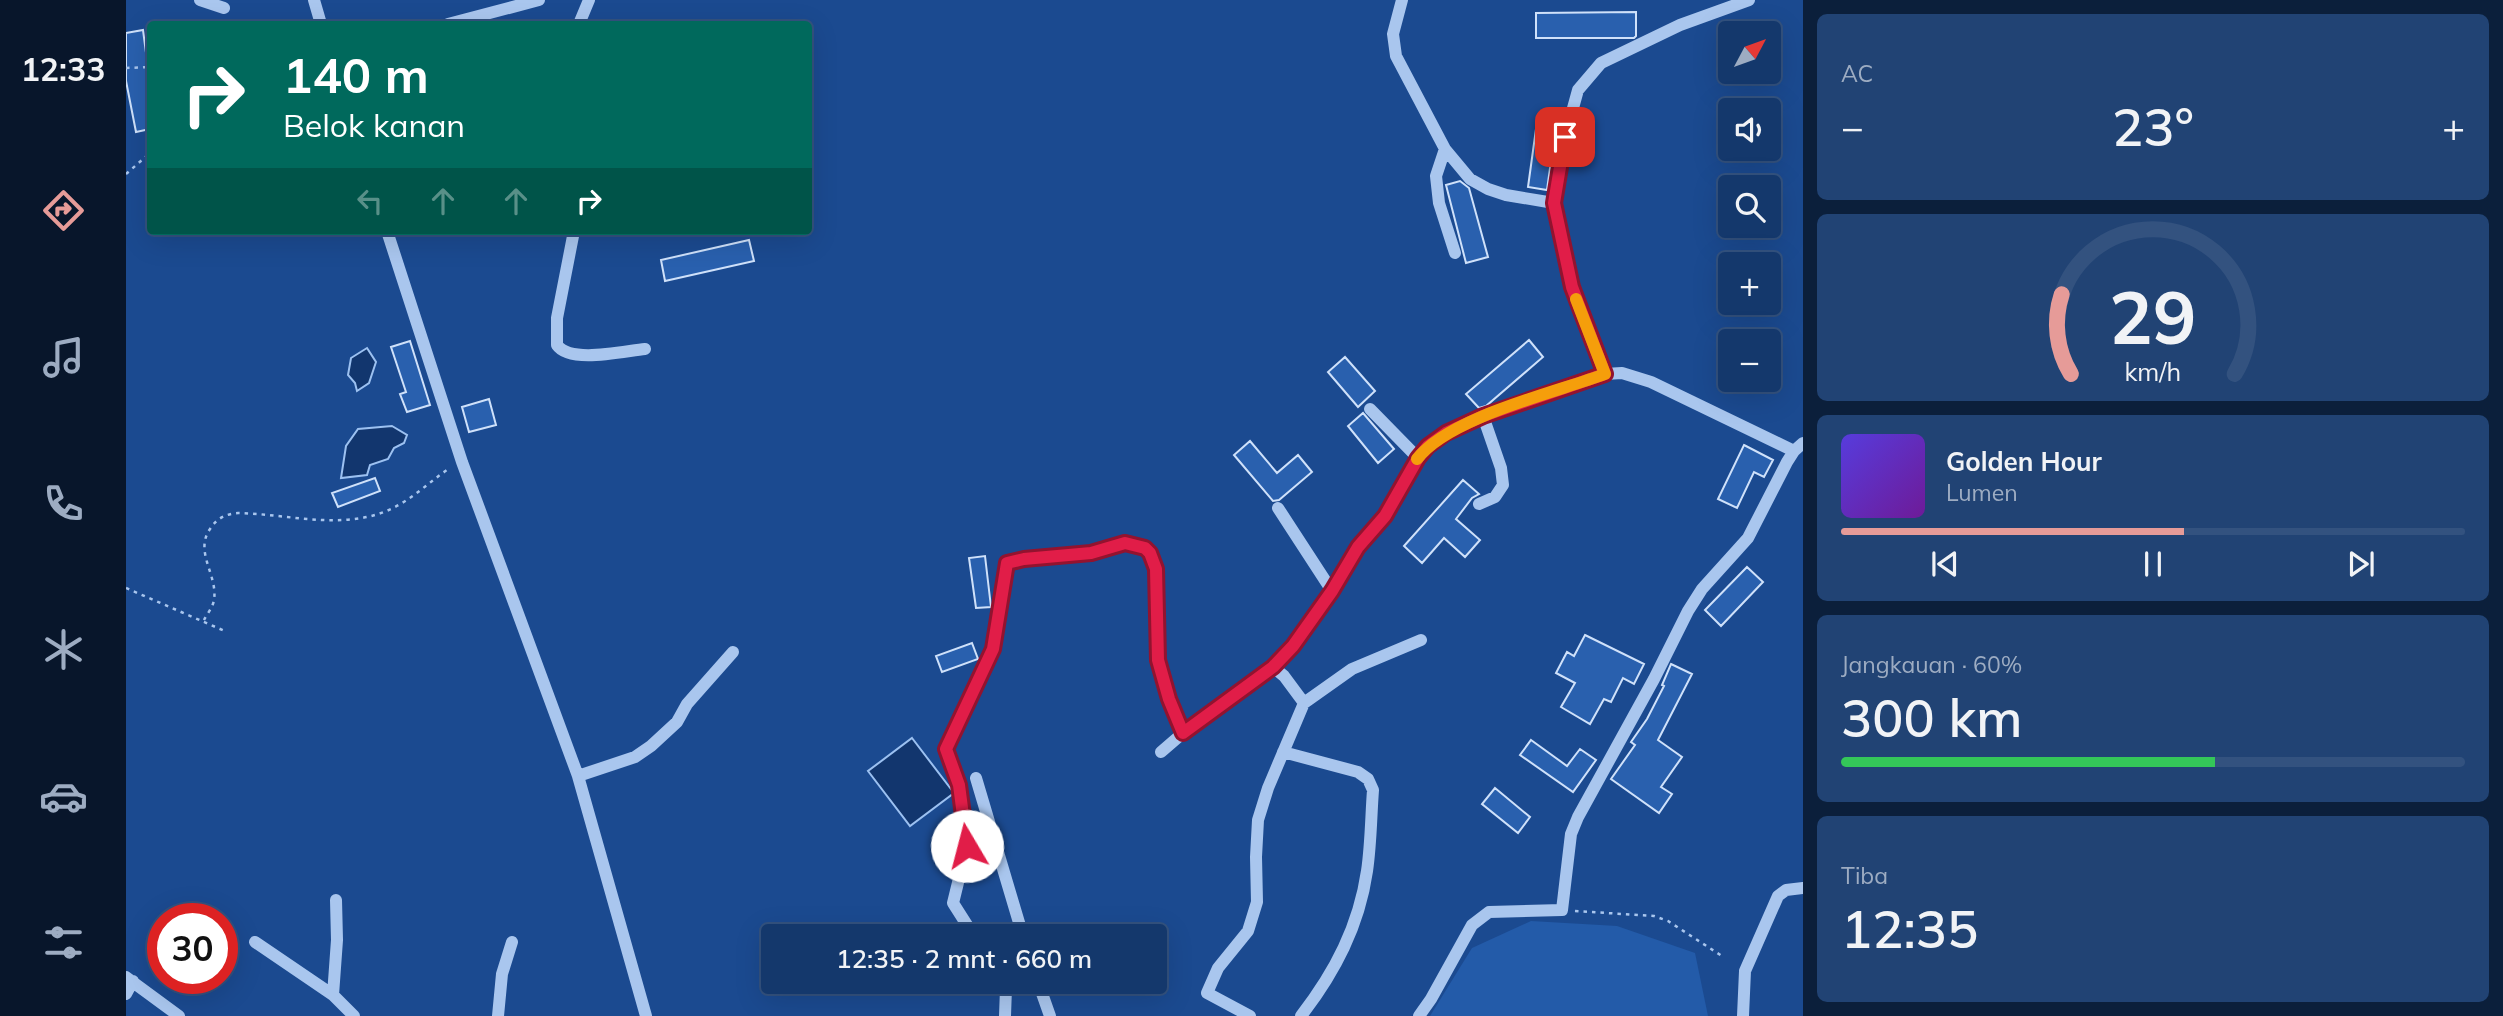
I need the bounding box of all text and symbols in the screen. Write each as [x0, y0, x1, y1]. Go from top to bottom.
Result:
north arrow [1718, 21, 1782, 84]
map controls [1718, 21, 1781, 392]
text: 140 m [283, 44, 429, 105]
text: 12:33 [21, 49, 105, 89]
icon: right [168, 49, 259, 140]
text: AC [1841, 59, 1873, 88]
text: 23° [2112, 94, 2194, 159]
button: sound [1718, 98, 1781, 161]
text: − [1841, 103, 1864, 151]
text: + [2442, 103, 2465, 151]
text: Belok kanan [283, 105, 465, 145]
pin [1535, 107, 1595, 167]
icon: arrive [1546, 118, 1584, 156]
button: search [1718, 175, 1781, 238]
icon: left [351, 182, 389, 220]
icon: ahead [424, 182, 462, 220]
icon: ahead [497, 182, 535, 220]
icon: right [570, 182, 608, 220]
icon: directions [39, 186, 88, 235]
button: + [1718, 252, 1781, 315]
text: 29 [2109, 271, 2197, 362]
button: − [1718, 329, 1781, 392]
icon: music [39, 333, 88, 382]
text: km/h [2125, 355, 2181, 386]
text: Golden Hour [1946, 445, 2102, 478]
text: Lumen [1946, 478, 2018, 507]
icon: phone [39, 479, 88, 528]
icon: previous [1926, 545, 1964, 583]
icon: pause [2134, 545, 2172, 583]
icon: next [2342, 545, 2380, 583]
icon: climate [39, 625, 88, 674]
text: Jangkauan · 60% [1841, 650, 2022, 679]
text: 300 km [1841, 685, 2022, 750]
icon: car [39, 772, 88, 821]
position arrow [930, 809, 1004, 883]
text: Tiba [1841, 861, 1888, 890]
text: 12:35 [1841, 896, 1978, 961]
speed limit sign: 30 [147, 903, 238, 994]
icon: filters [39, 918, 88, 967]
text: 12:35 · 2 mnt · 660 m [836, 942, 1092, 975]

